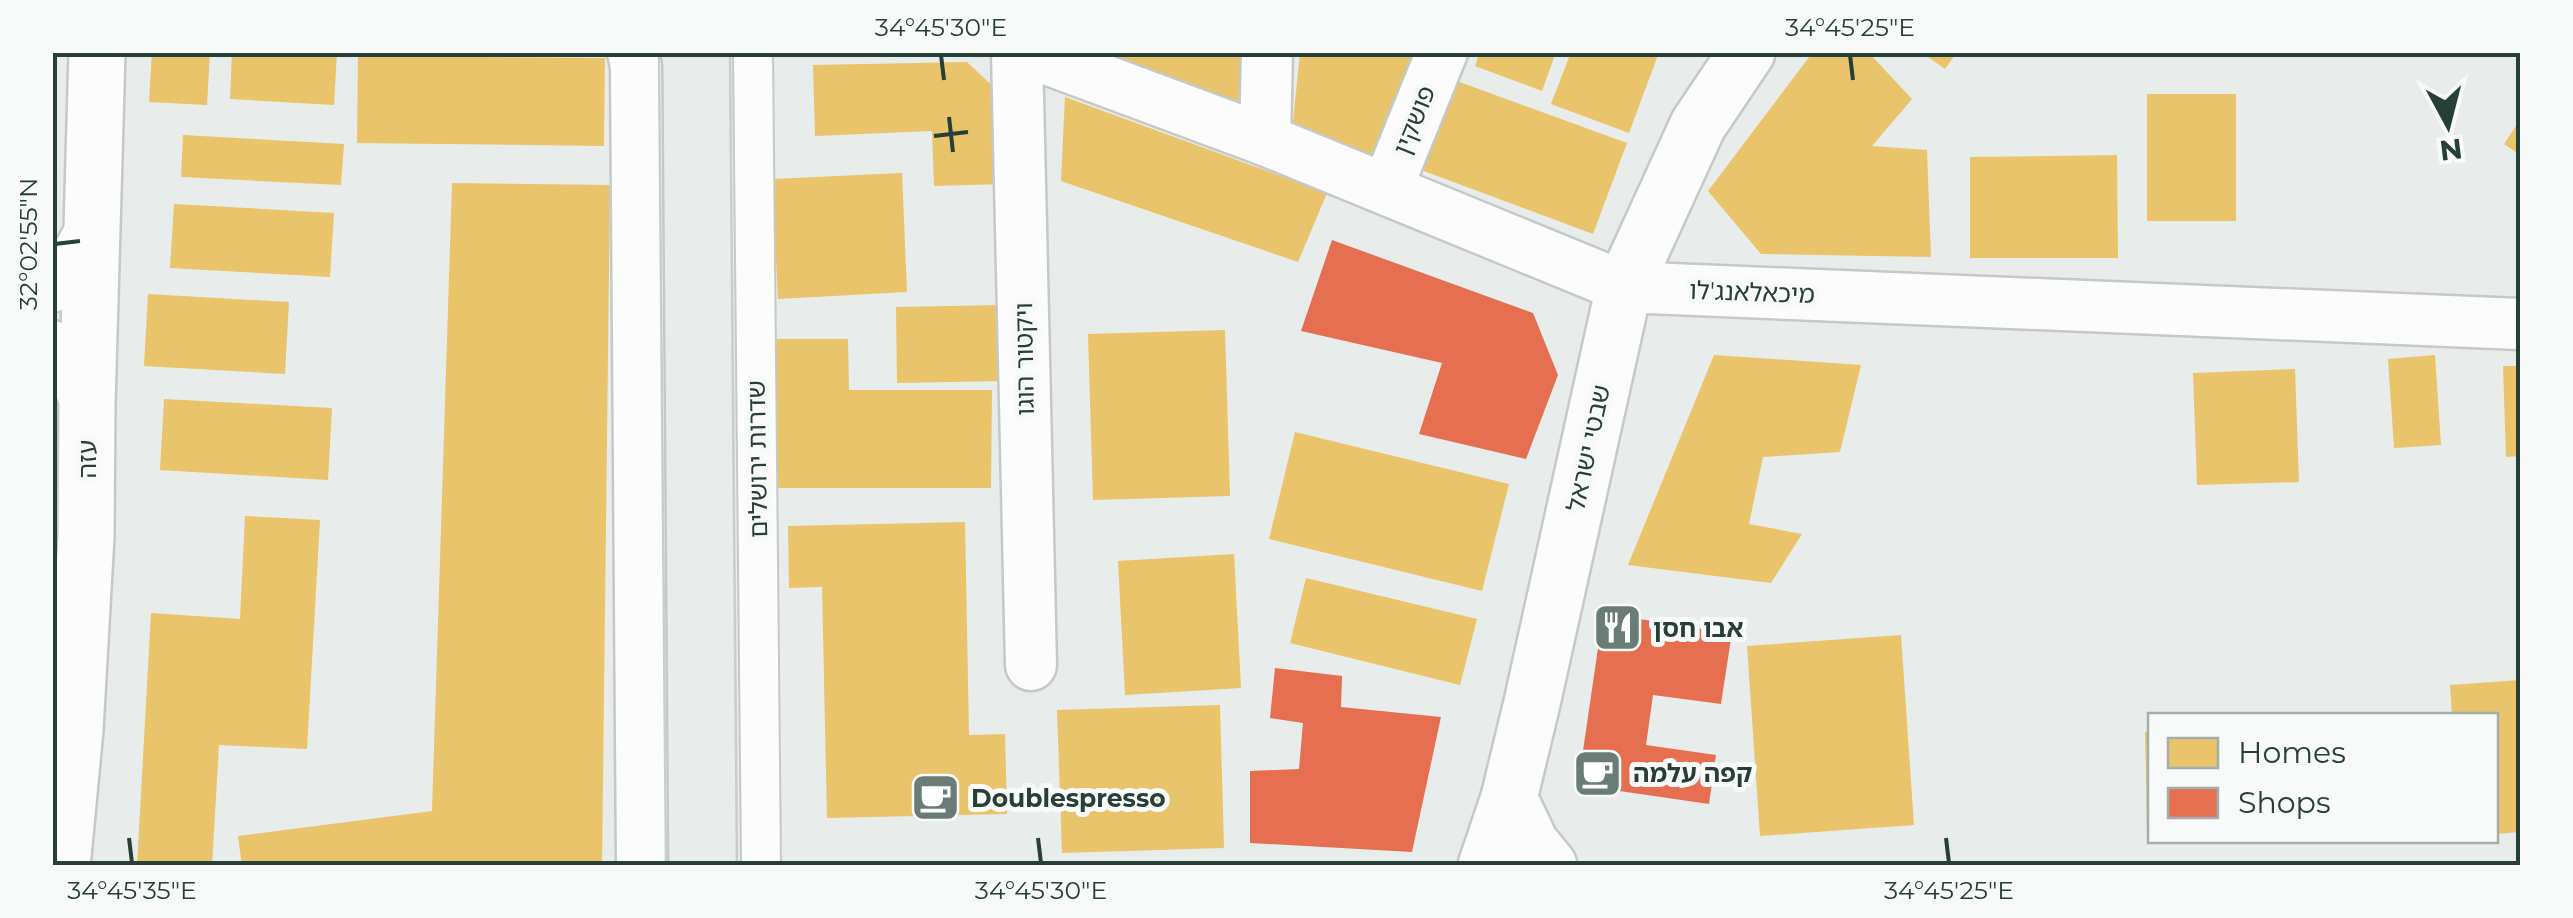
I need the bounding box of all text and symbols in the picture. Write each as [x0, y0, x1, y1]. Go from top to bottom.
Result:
text: 34°45'30"E [875, 12, 1007, 42]
text: 34°45'25"E [1785, 12, 1915, 42]
north arrow [2398, 75, 2498, 175]
street label: פושקין [1387, 81, 1441, 159]
text: N [2438, 132, 2464, 168]
text: 32°02'55"N [13, 178, 43, 310]
street label: מיכאלאנג'לו [1689, 275, 1815, 309]
street label: ויקטור הוגו [1008, 302, 1040, 416]
street label: שדרות ירושלים [741, 380, 773, 538]
street label: שבטי ישראל [1560, 382, 1616, 514]
street label: עזה [72, 440, 102, 478]
restaurant icon: אבו חסן [1592, 602, 1644, 654]
place label: אבו חסן [1653, 613, 1743, 643]
legend [2148, 713, 2498, 843]
text: Homes [2238, 734, 2346, 771]
cafe icon: קפה עלמה [1572, 747, 1624, 799]
place label: קפה עלמה [1633, 758, 1752, 788]
cafe icon: Doublespresso [910, 772, 962, 824]
place label: Doublespresso [971, 783, 1166, 813]
text: Shops [2238, 784, 2331, 821]
text: 34°45'35"E [67, 875, 197, 905]
text: 34°45'30"E [975, 875, 1107, 905]
text: 34°45'25"E [1884, 875, 2014, 905]

